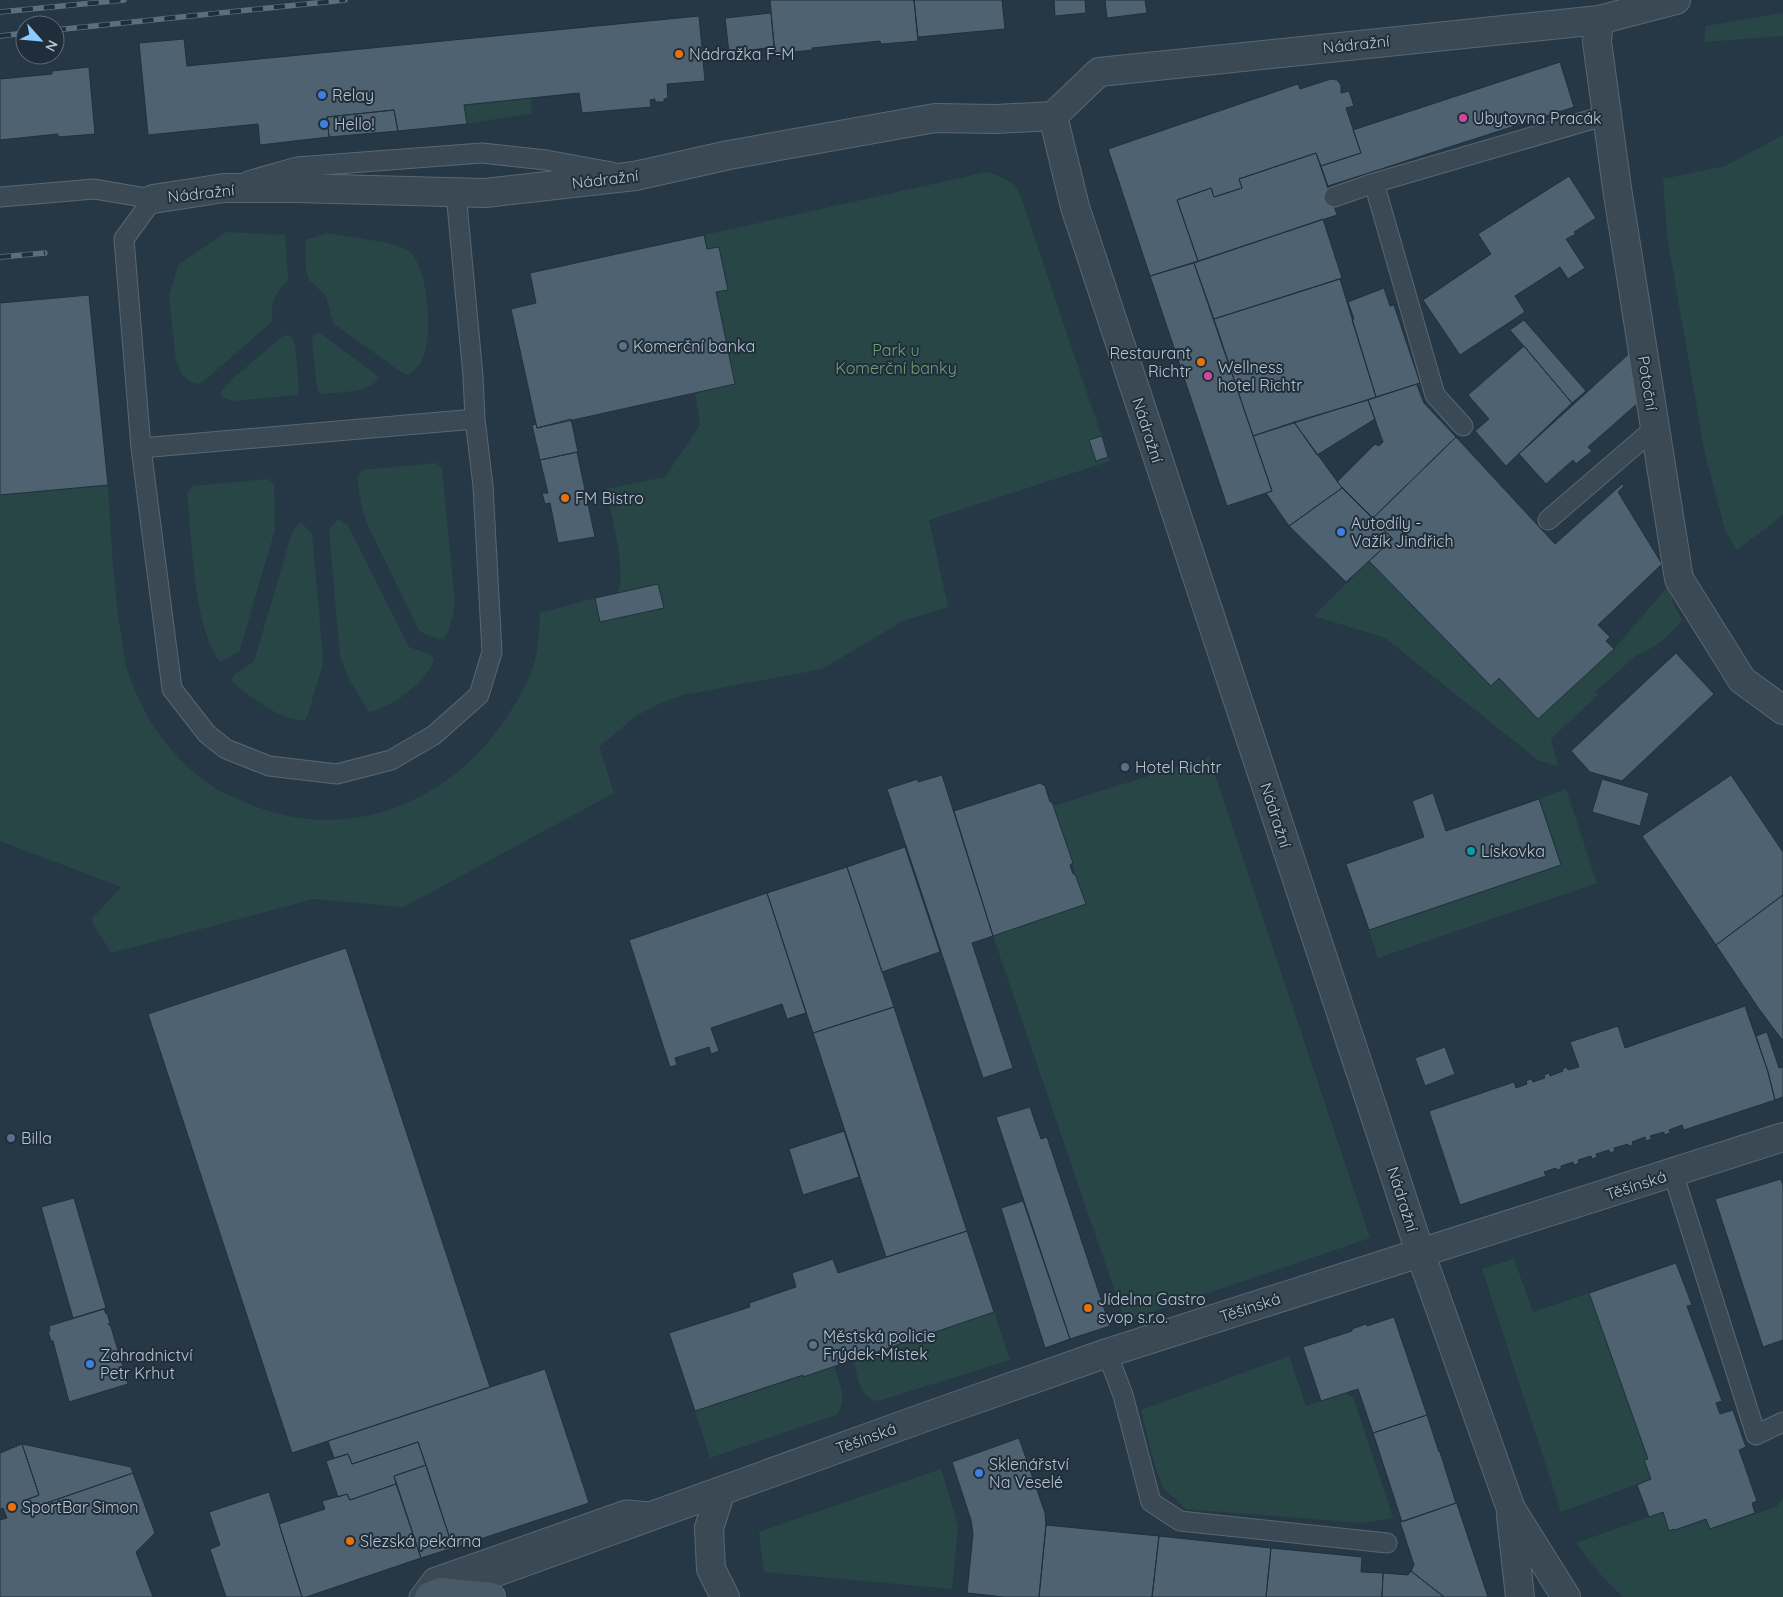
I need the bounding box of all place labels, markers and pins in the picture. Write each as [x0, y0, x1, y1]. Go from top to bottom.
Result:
place label: Nádražka F-M [689, 44, 794, 64]
marker: Nádražka F-M [673, 48, 685, 60]
place label: Relay [332, 85, 374, 105]
marker: Relay [316, 89, 328, 101]
place label: Ubytovna Pracák [1473, 108, 1602, 128]
marker: Ubytovna Pracák [1457, 112, 1469, 124]
place label: Hello! [334, 114, 374, 134]
marker: Hello! [318, 118, 330, 130]
place label: Komerční banka [633, 336, 755, 356]
marker: Komerční banka [617, 340, 629, 352]
place label: Restaurant Richtr [1109, 343, 1191, 381]
marker: Restaurant Richtr [1195, 356, 1207, 368]
place label: Wellness hotel Richtr [1218, 357, 1302, 395]
marker: Wellness hotel Richtr [1202, 370, 1214, 382]
place label: FM Bistro [575, 488, 644, 508]
marker: FM Bistro [559, 492, 571, 504]
place label: Autodíly - Važík Jindřich [1351, 513, 1454, 551]
marker: Autodíly - Važík Jindřich [1335, 526, 1347, 538]
place label: Hotel Richtr [1135, 757, 1222, 777]
marker: Hotel Richtr [1119, 761, 1131, 773]
place label: Lískovka [1481, 841, 1545, 861]
marker: Lískovka [1465, 845, 1477, 857]
place label: Billa [21, 1128, 52, 1148]
marker: Billa [5, 1132, 17, 1144]
place label: Jídelna Gastro svop s.r.o. [1098, 1289, 1206, 1327]
marker: Jídelna Gastro svop s.r.o. [1082, 1302, 1094, 1314]
place label: Městská policie Frýdek-Místek [823, 1326, 936, 1364]
marker: Městská policie Frýdek-Místek [807, 1339, 819, 1351]
place label: Zahradnictví Petr Krhut [100, 1345, 193, 1383]
marker: Zahradnictví Petr Krhut [84, 1358, 96, 1370]
place label: Sklenářství Na Veselé [989, 1454, 1070, 1492]
marker: Sklenářství Na Veselé [973, 1467, 985, 1479]
place label: SportBar Simon [22, 1497, 139, 1517]
marker: SportBar Simon [6, 1501, 18, 1513]
place label: Slezská pekárna [360, 1531, 481, 1551]
marker: Slezská pekárna [344, 1535, 356, 1547]

